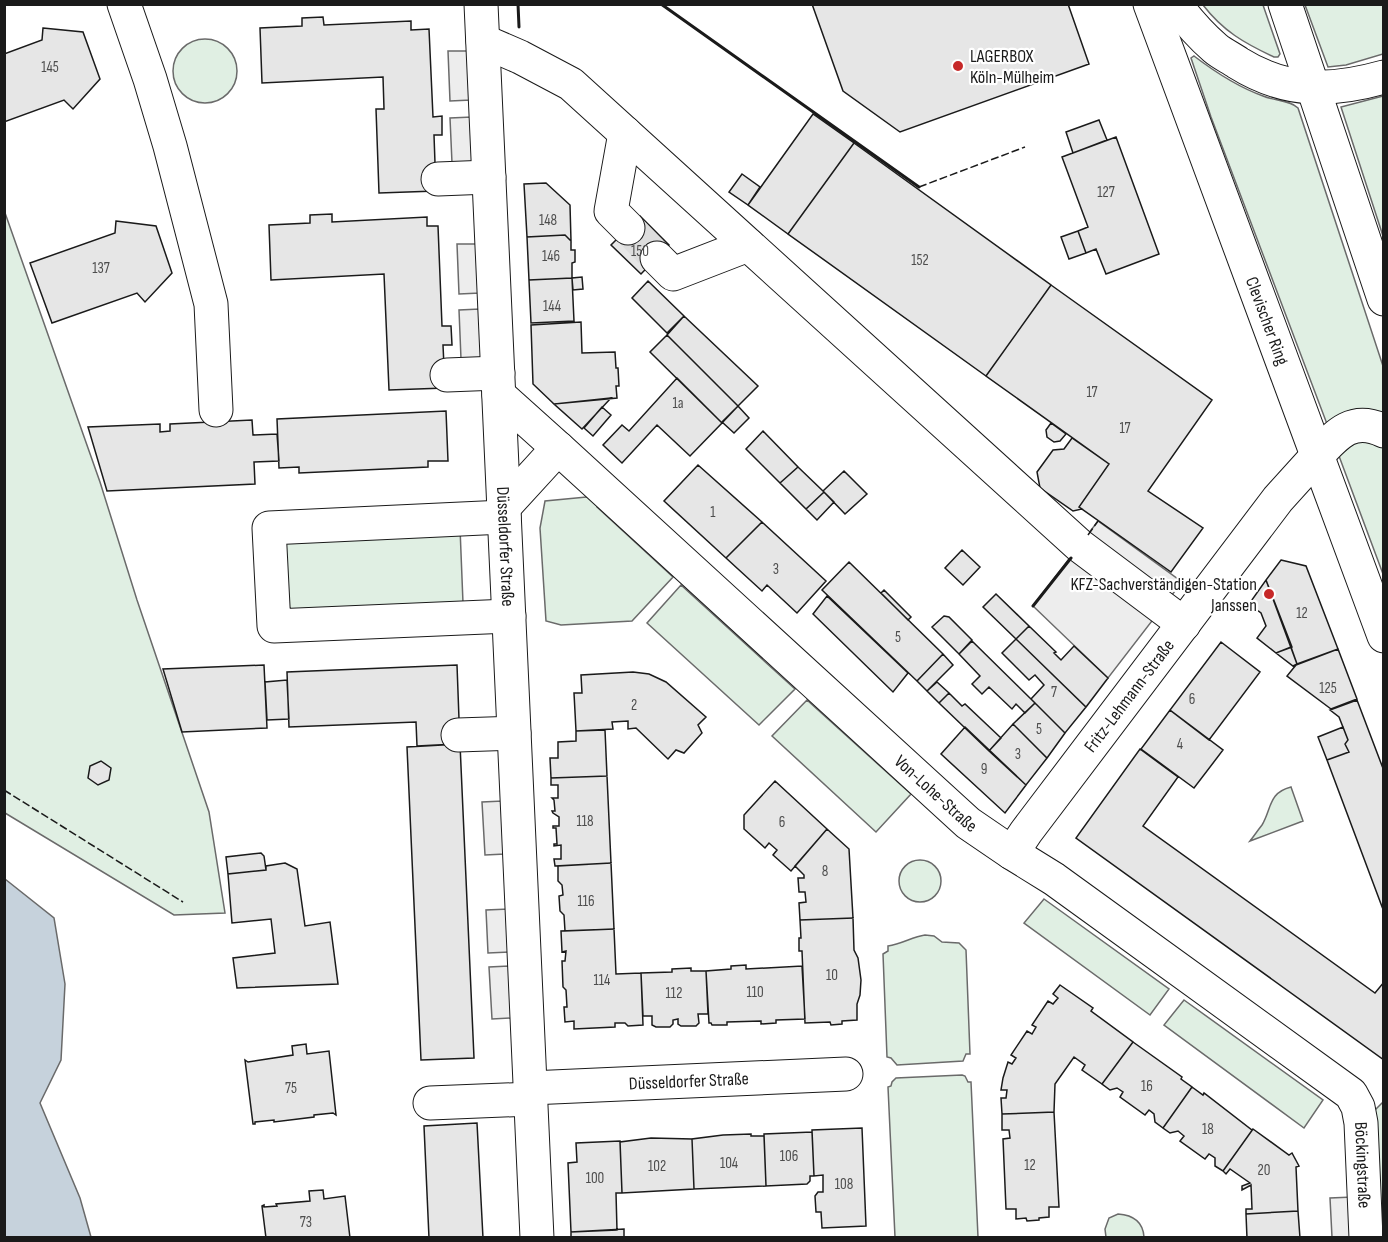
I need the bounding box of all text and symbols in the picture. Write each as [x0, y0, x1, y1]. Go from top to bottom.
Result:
place label: LAGERBOX Köln-Mülheim [970, 46, 1054, 88]
house number: 145 [41, 58, 59, 77]
marker: LAGERBOX Köln-Mülheim [951, 59, 965, 73]
house number: 127 [1097, 183, 1115, 202]
house number: 148 [539, 211, 557, 230]
house number: 150 [631, 242, 649, 261]
house number: 146 [542, 247, 560, 266]
house number: 152 [911, 251, 929, 270]
house number: 137 [92, 259, 110, 278]
street label: Clevischer Ring [1241, 274, 1293, 368]
house number: 144 [543, 297, 561, 316]
house number: 17 [1086, 383, 1098, 402]
house number: 1a [672, 394, 684, 413]
house number: 17 [1119, 419, 1131, 438]
street label: Düsseldorfer Straße [492, 486, 519, 607]
house number: 1 [710, 503, 716, 522]
house number: 3 [773, 560, 779, 579]
place label: KFZ-Sachverständigen-Station Janssen [1070, 574, 1257, 616]
marker: KFZ-Sachverständigen-Station Janssen [1262, 587, 1276, 601]
house number: 12 [1296, 604, 1308, 623]
house number: 5 [895, 628, 901, 647]
street label: Fritz-Lehmann-Straße [1080, 635, 1178, 756]
house number: 125 [1319, 679, 1337, 698]
house number: 7 [1051, 683, 1057, 702]
house number: 6 [1189, 690, 1195, 709]
house number: 2 [631, 696, 637, 715]
house number: 5 [1036, 720, 1042, 739]
house number: 4 [1177, 735, 1183, 754]
house number: 3 [1015, 745, 1021, 764]
street label: Von-Lohe-Straße [890, 751, 981, 837]
house number: 9 [981, 760, 987, 779]
house number: 118 [576, 812, 594, 831]
house number: 6 [779, 813, 785, 832]
house number: 8 [822, 862, 828, 881]
house number: 116 [577, 892, 595, 911]
house number: 10 [826, 966, 838, 985]
house number: 114 [594, 971, 610, 990]
house number: 110 [746, 983, 764, 1002]
house number: 112 [666, 984, 682, 1003]
street label: Düsseldorfer Straße [628, 1068, 749, 1094]
house number: 16 [1141, 1077, 1153, 1096]
house number: 75 [285, 1079, 297, 1098]
house number: 18 [1202, 1120, 1214, 1139]
street label: Böckingstraße [1350, 1121, 1375, 1209]
house number: 106 [780, 1147, 798, 1166]
house number: 104 [720, 1154, 738, 1173]
house number: 12 [1024, 1156, 1036, 1175]
house number: 102 [648, 1157, 666, 1176]
house number: 20 [1258, 1161, 1270, 1180]
house number: 100 [586, 1169, 604, 1188]
house number: 108 [835, 1175, 853, 1194]
house number: 73 [300, 1213, 312, 1232]

